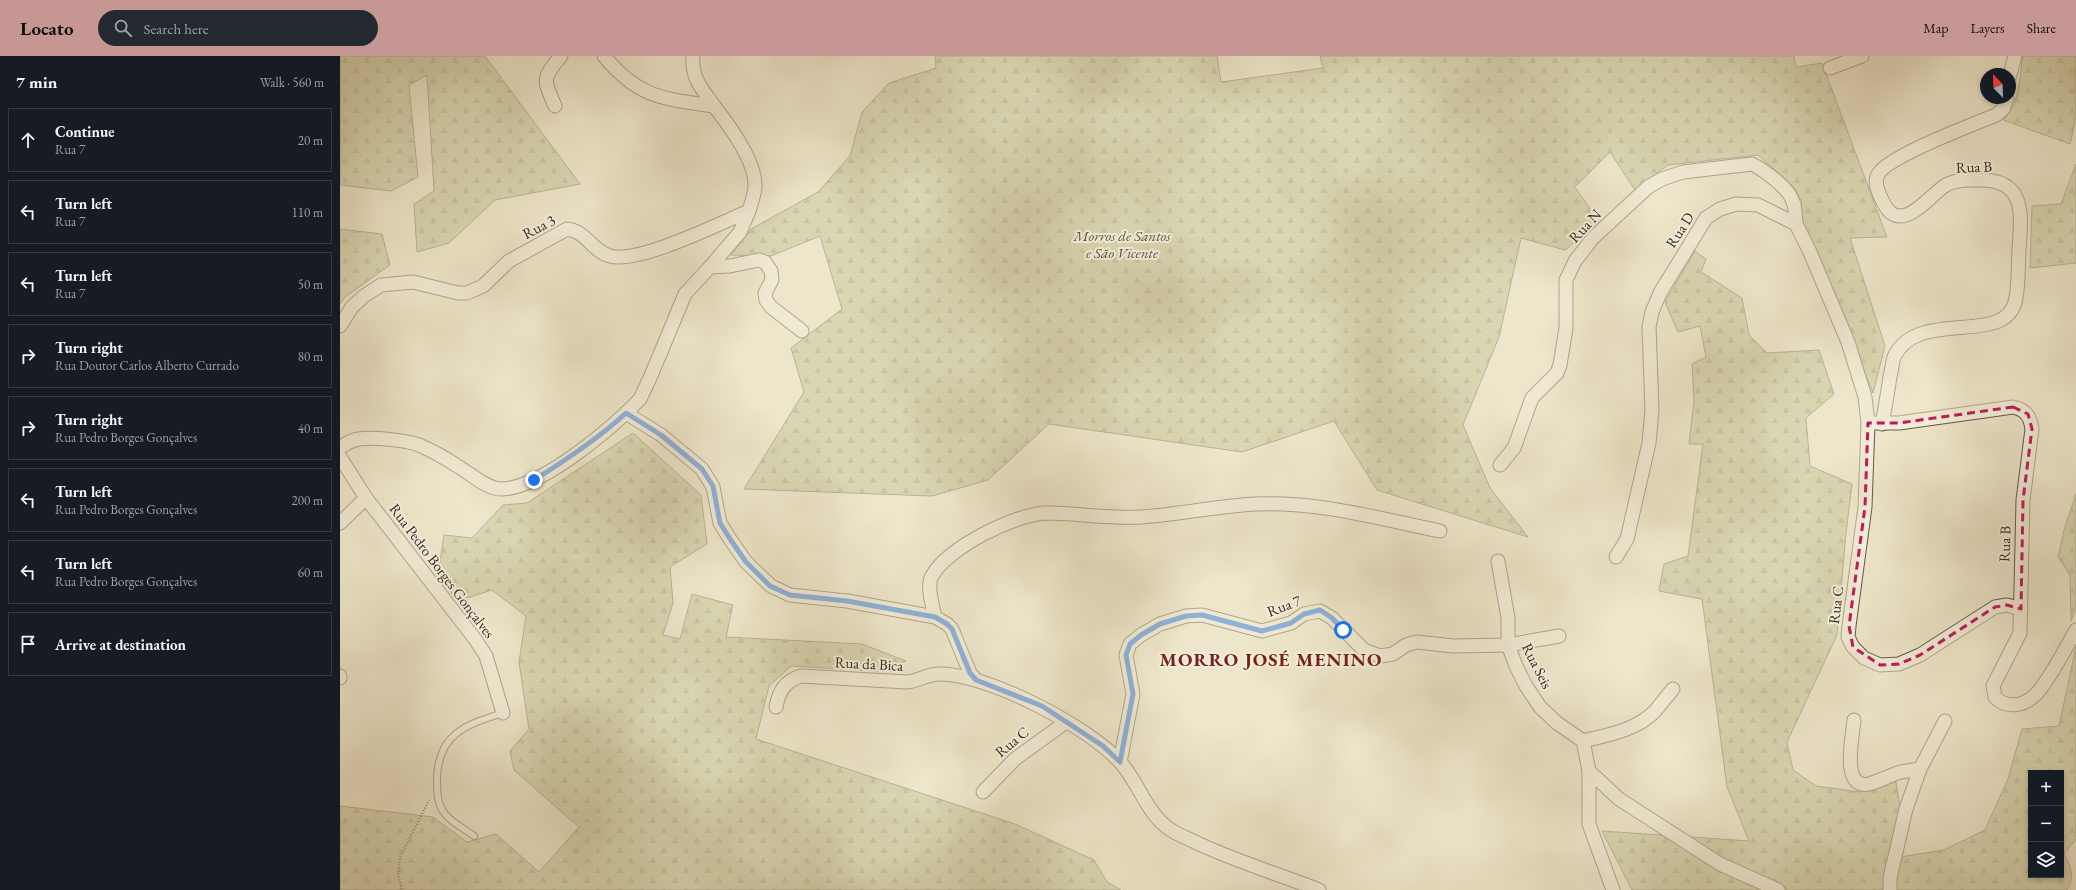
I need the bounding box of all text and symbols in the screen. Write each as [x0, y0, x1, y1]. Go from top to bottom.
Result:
search box [98, 10, 378, 46]
text: Locato [20, 16, 74, 41]
icon: search [112, 17, 134, 39]
text: Search here [144, 19, 209, 38]
text: Map [1923, 19, 1948, 37]
text: Layers [1970, 19, 2005, 37]
text: Share [2027, 19, 2056, 37]
north arrow [1980, 68, 2016, 104]
text: 7 min [16, 71, 57, 93]
text: Walk · 560 m [260, 74, 324, 91]
text: Continue [55, 122, 115, 141]
icon: ahead [17, 129, 39, 151]
text: 20 m [298, 132, 323, 149]
text: Rua 7 [55, 141, 85, 158]
street label: Rua B [1955, 156, 1993, 177]
text: Turn left [55, 194, 112, 213]
icon: left [17, 201, 39, 223]
text: 110 m [292, 204, 323, 221]
street label: Rua N [1564, 205, 1605, 247]
street label: Rua D [1661, 208, 1698, 251]
street label: Rua 3 [519, 210, 559, 243]
text: Rua 7 [55, 213, 85, 230]
park label: Morros de Santos e São Vicente [1073, 226, 1171, 262]
text: Turn left [55, 266, 112, 285]
icon: left [17, 273, 39, 295]
text: 50 m [298, 276, 323, 293]
text: Rua 7 [55, 285, 85, 302]
text: Turn right [55, 338, 123, 357]
icon: right [17, 345, 39, 367]
text: 80 m [298, 348, 323, 365]
text: Rua Doutor Carlos Alberto Currado [55, 357, 239, 374]
text: Turn right [55, 410, 123, 429]
icon: right [17, 417, 39, 439]
text: 40 m [298, 420, 323, 437]
text: Rua Pedro Borges Gonçalves [55, 429, 197, 446]
route end [525, 471, 543, 489]
text: Turn left [55, 482, 112, 501]
icon: left [17, 489, 39, 511]
text: 200 m [292, 492, 323, 509]
street label: Rua Pedro Borges Gonçalves [385, 500, 499, 642]
text: Rua Pedro Borges Gonçalves [55, 501, 197, 518]
street label: Rua B [1994, 525, 2015, 562]
text: Turn left [55, 554, 112, 573]
icon: left [17, 561, 39, 583]
text: 60 m [298, 564, 323, 581]
text: Rua Pedro Borges Gonçalves [55, 573, 197, 590]
street label: Rua C [1824, 585, 1847, 625]
street label: Rua 7 [1264, 590, 1304, 621]
route start [1334, 621, 1352, 639]
icon: arrive [17, 633, 39, 655]
text: Arrive at destination [55, 635, 186, 654]
street label: Rua Seis [1518, 640, 1557, 692]
district label: MORRO JOSÉ MENINO [1160, 647, 1382, 672]
street label: Rua da Bica [834, 652, 904, 675]
street label: Rua C [991, 722, 1032, 761]
map controls [2028, 770, 2064, 878]
button: + [2028, 770, 2064, 806]
button: − [2028, 806, 2064, 842]
button: layers [2028, 842, 2064, 878]

